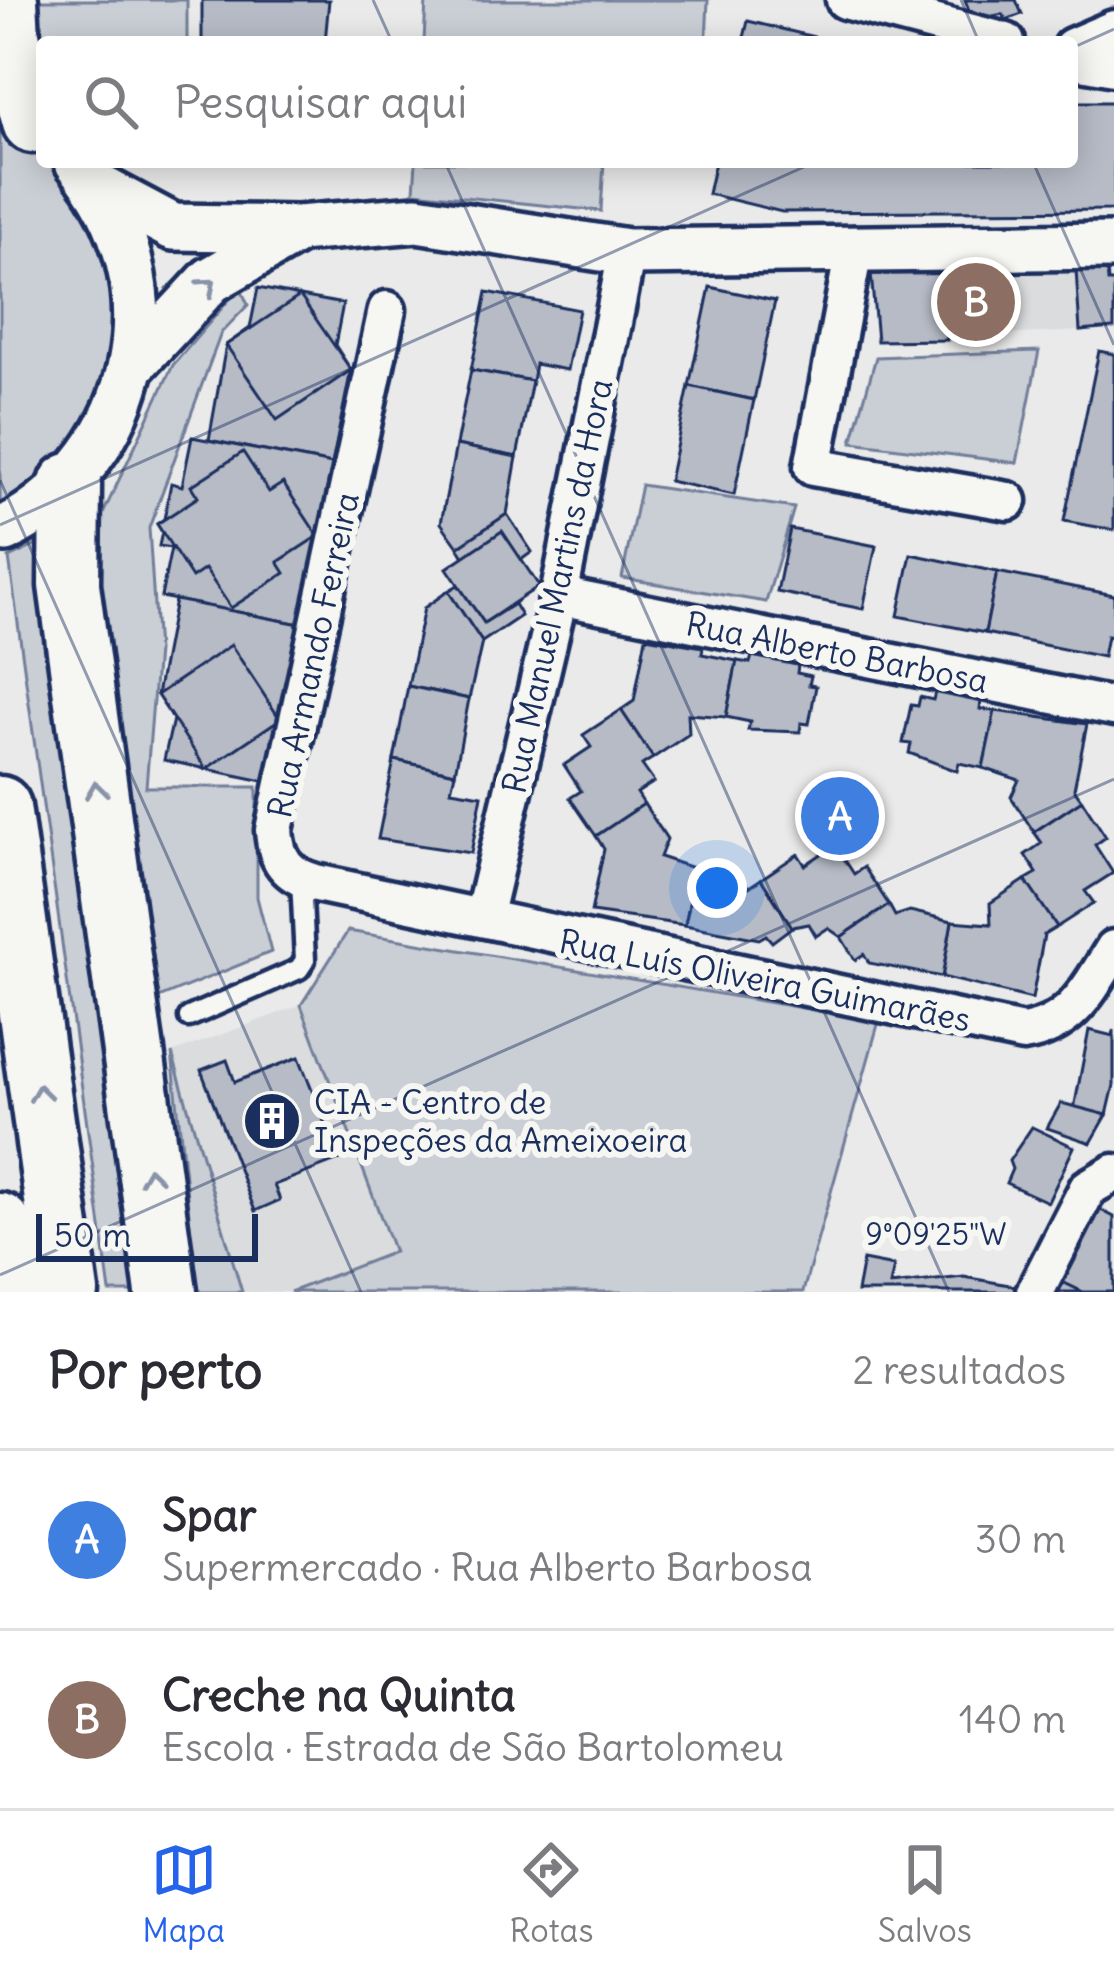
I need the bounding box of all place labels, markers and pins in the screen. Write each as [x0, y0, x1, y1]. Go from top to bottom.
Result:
pin: B [937, 257, 1015, 347]
pin: A [801, 771, 879, 861]
place label: CIA - Centro de Inspeções da Ameixoeira [314, 1081, 687, 1161]
building icon: CIA - Centro de Inspeções da Ameixoeira [241, 1090, 303, 1152]

